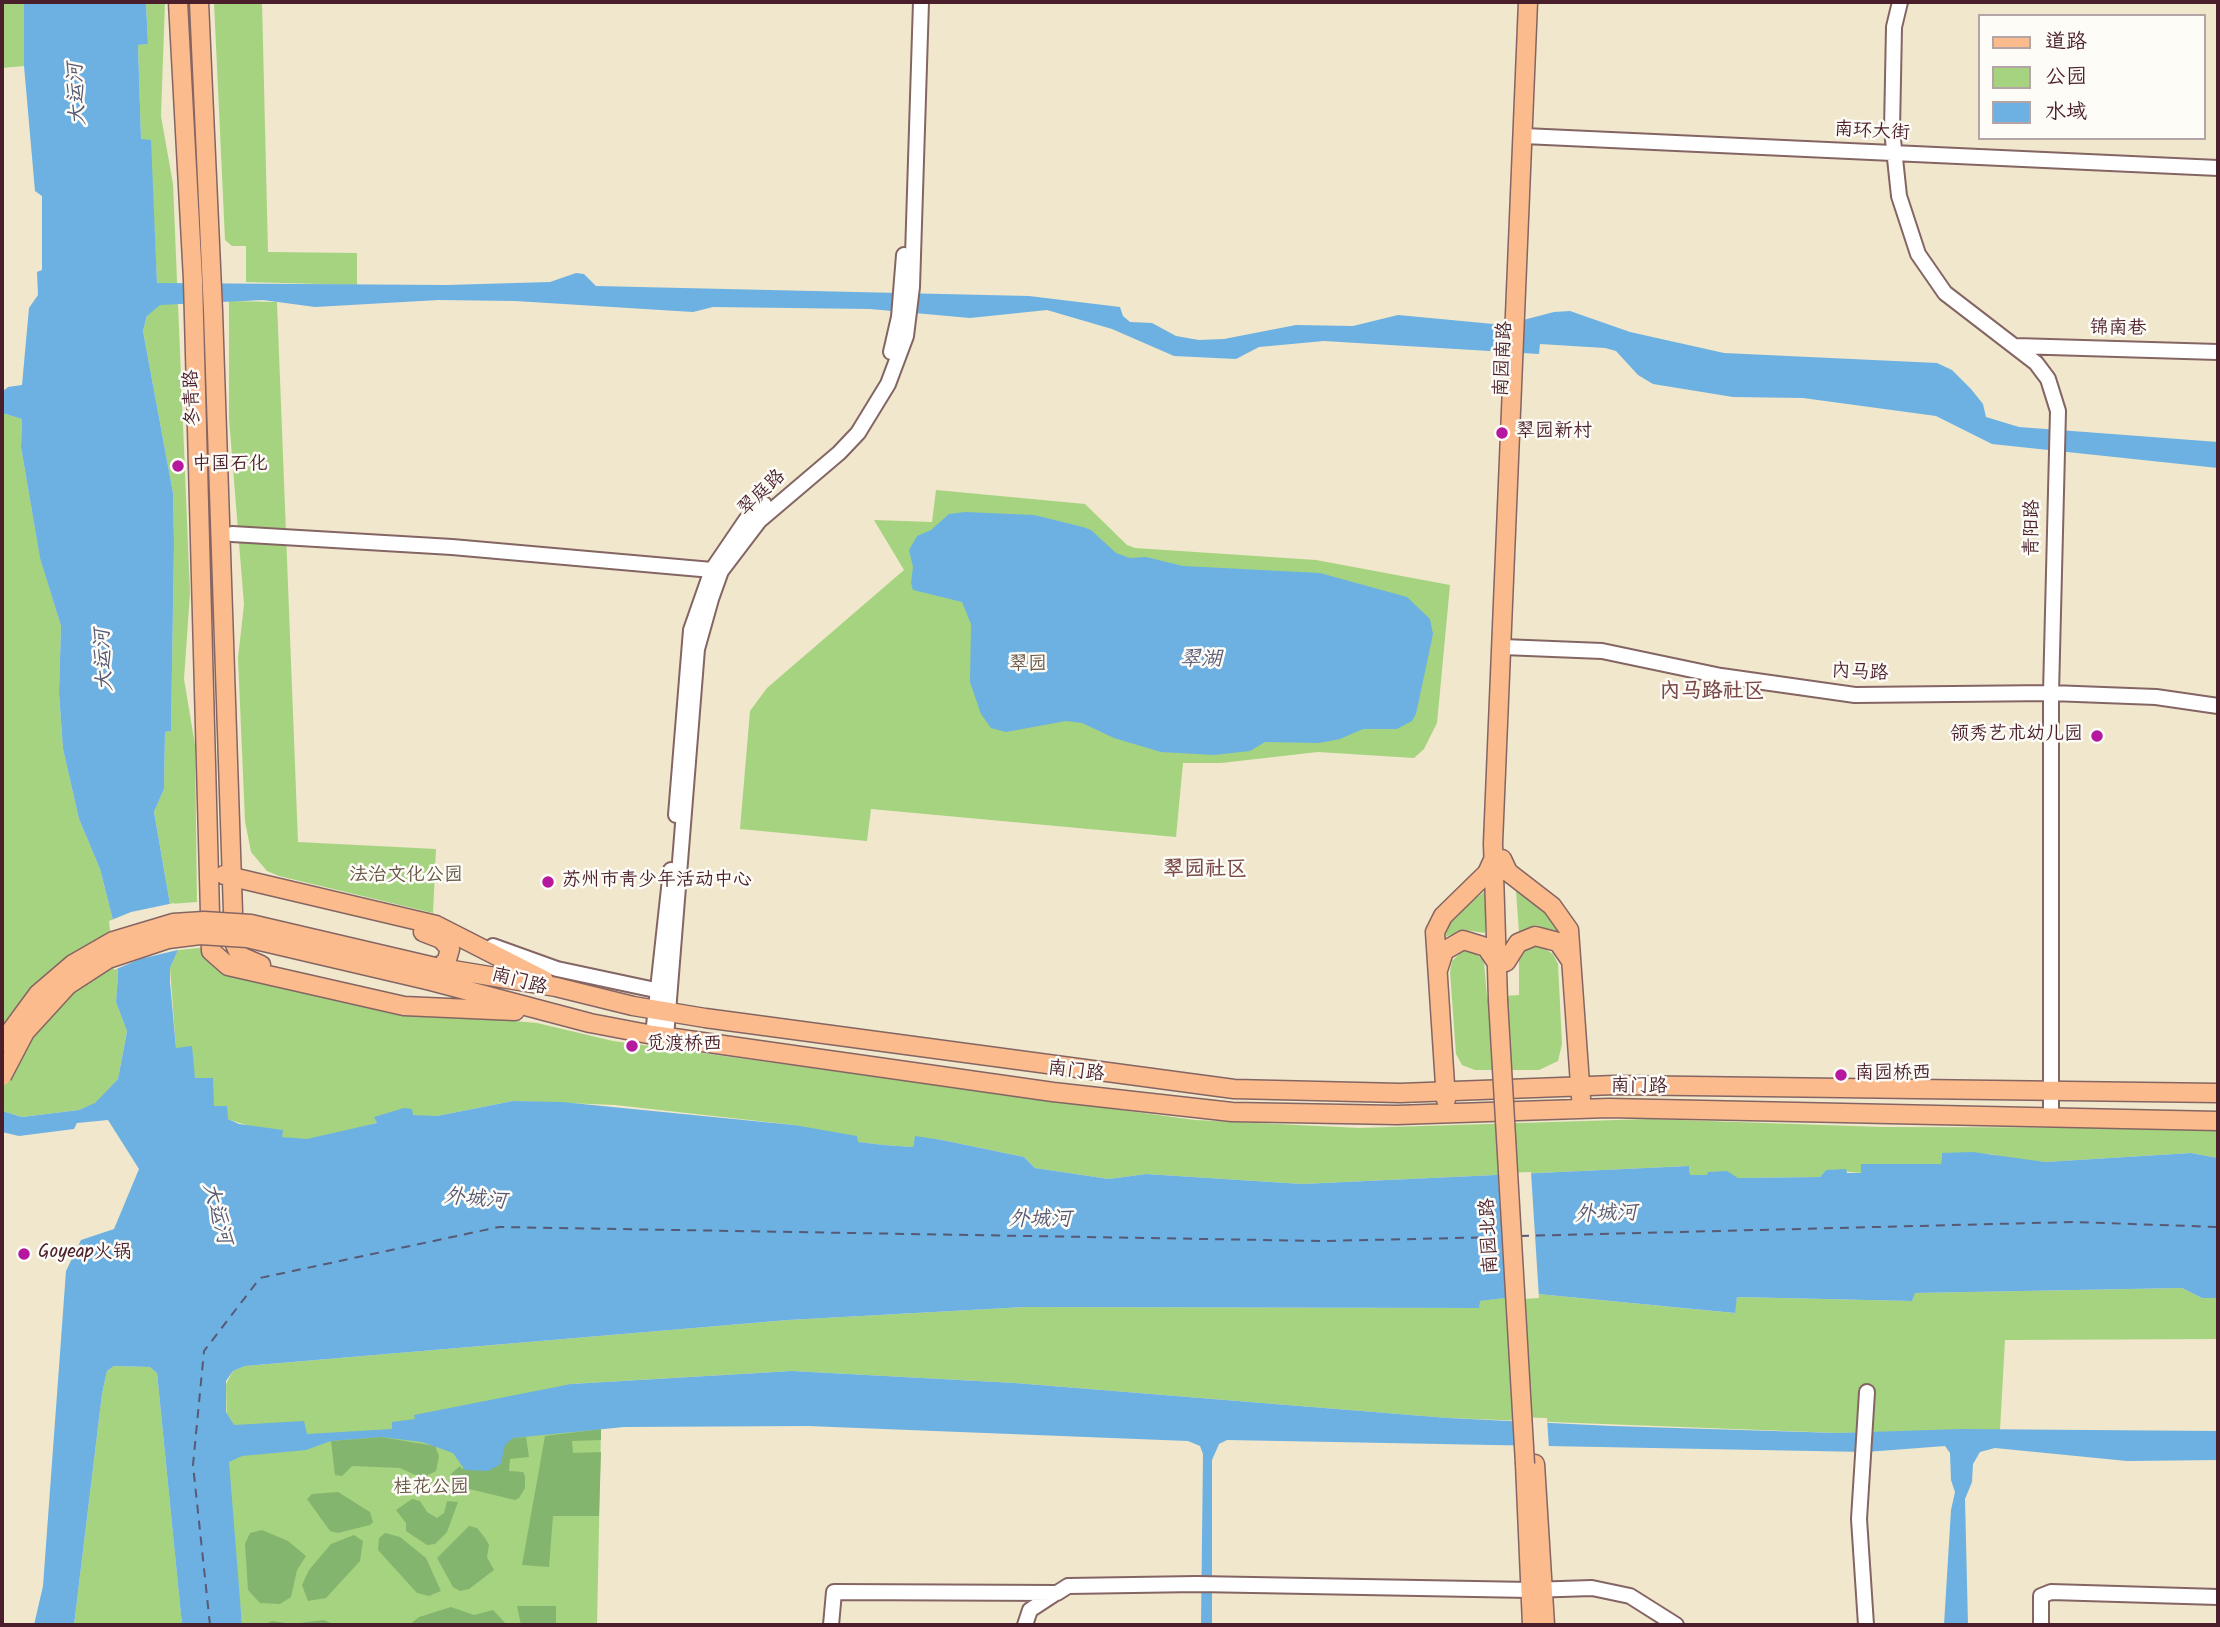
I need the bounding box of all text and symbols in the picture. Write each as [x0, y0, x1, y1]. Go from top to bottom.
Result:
legend [1979, 14, 2206, 140]
text: 道路 [2045, 26, 2087, 59]
text: 公园 [2045, 61, 2087, 94]
water label: 大运河 [65, 62, 93, 126]
text: 水域 [2045, 96, 2087, 129]
street label: 南环大街 [1833, 120, 1911, 146]
street label: 锦南巷 [2089, 318, 2147, 342]
street label: 南园南路 [1492, 320, 1518, 398]
street label: 冬青路 [182, 369, 206, 427]
place label: 翠园新村 [1516, 422, 1592, 444]
marker: 翠园新村 [1494, 425, 1510, 441]
place label: 中国石化 [192, 455, 268, 477]
marker: 中国石化 [170, 458, 186, 474]
street label: 翠庭路 [735, 466, 791, 522]
street label: 青阳路 [2022, 499, 2046, 557]
water label: 大运河 [92, 628, 120, 692]
water label: 翠湖 [1180, 648, 1222, 674]
park label: 翠园 [1009, 655, 1047, 677]
street label: 内马路 [1831, 661, 1889, 687]
district label: 内马路社区 [1660, 680, 1764, 706]
place label: 领秀艺术幼儿园 [1950, 725, 2083, 747]
marker: 领秀艺术幼儿园 [2089, 728, 2105, 744]
district label: 翠园社区 [1163, 858, 1247, 884]
park label: 法治文化公园 [349, 866, 463, 888]
place label: 苏州市青少年活动中心 [562, 871, 752, 893]
marker: 苏州市青少年活动中心 [540, 874, 556, 890]
street label: 南门路 [489, 965, 549, 1001]
place label: 觅渡桥西 [646, 1035, 722, 1057]
marker: 觅渡桥西 [624, 1038, 640, 1054]
street label: 南门路 [1046, 1058, 1106, 1088]
place label: 南园桥西 [1855, 1064, 1931, 1086]
marker: 南园桥西 [1833, 1067, 1849, 1083]
street label: 南门路 [1610, 1076, 1668, 1100]
water label: 大运河 [195, 1180, 235, 1248]
water label: 外城河 [443, 1186, 507, 1216]
street label: 南园北路 [1478, 1197, 1504, 1275]
water label: 外城河 [1574, 1202, 1638, 1230]
water label: 外城河 [1009, 1208, 1071, 1234]
place label: Goyeap火锅 [38, 1243, 132, 1265]
marker: Goyeap火锅 [16, 1246, 32, 1262]
park label: 桂花公园 [393, 1478, 469, 1500]

